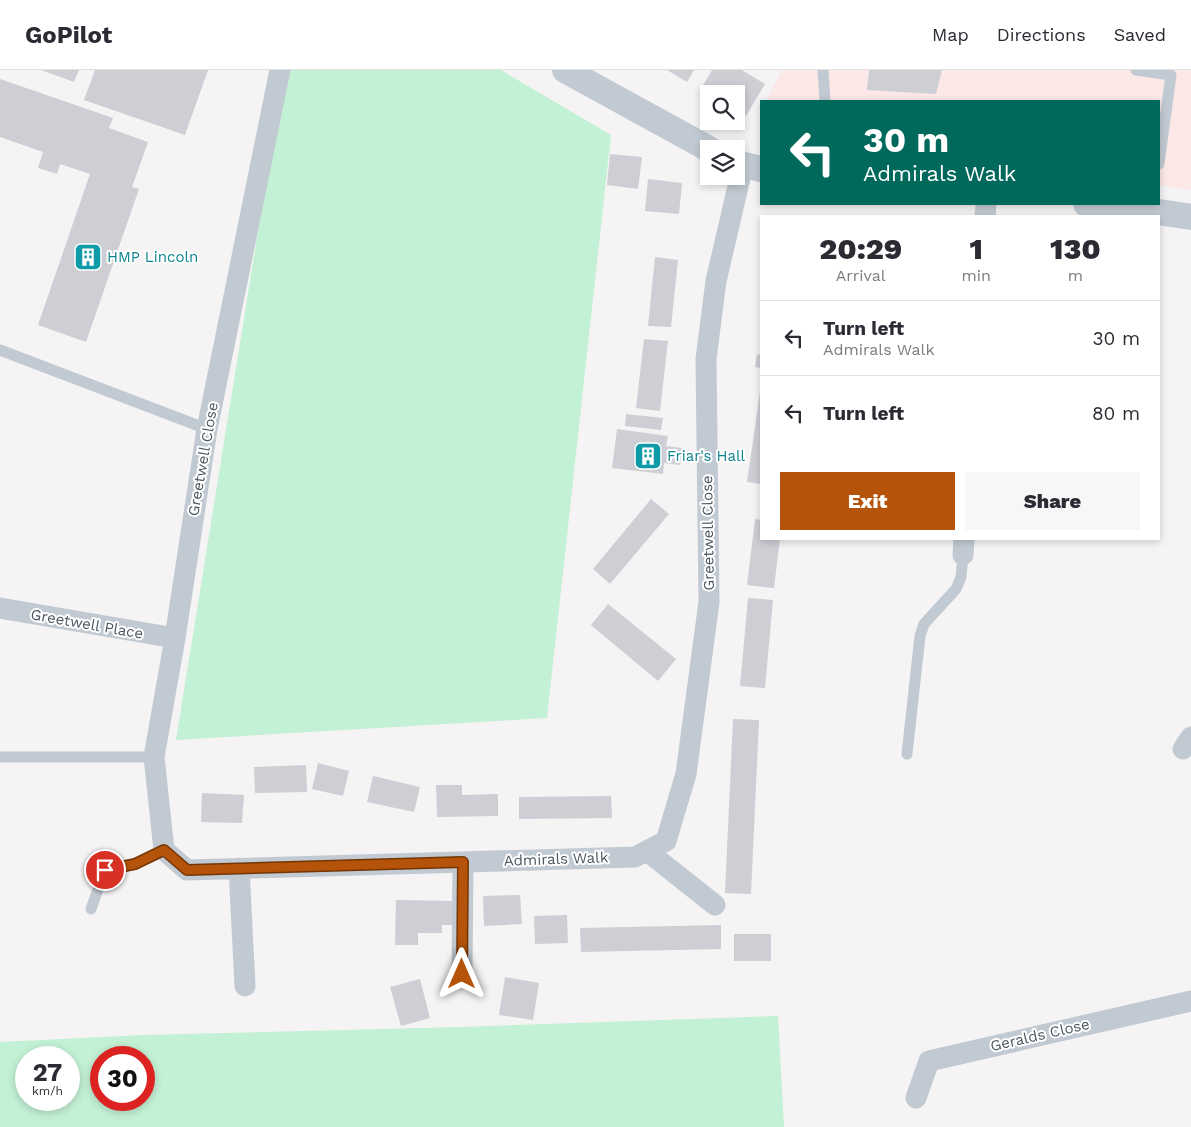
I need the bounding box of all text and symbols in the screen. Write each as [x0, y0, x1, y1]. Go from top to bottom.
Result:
text: GoPilot [25, 21, 112, 49]
text: Map [932, 24, 969, 45]
text: Directions [997, 24, 1086, 45]
text: Saved [1114, 24, 1166, 45]
map controls [700, 85, 745, 185]
button: search [700, 85, 745, 130]
text: 30 m [863, 119, 949, 161]
icon: left [780, 120, 845, 185]
button: layers [700, 140, 745, 185]
text: Admirals Walk [863, 161, 1016, 186]
text: 20:29 [819, 231, 902, 266]
text: 1 [969, 231, 983, 266]
text: 130 [1050, 231, 1101, 266]
building icon: HMP Lincoln [73, 242, 103, 272]
place label: HMP Lincoln [107, 248, 198, 266]
text: Arrival [836, 266, 886, 285]
text: min [961, 266, 991, 285]
text: m [1068, 266, 1083, 285]
text: Turn left [823, 317, 904, 340]
icon: left [780, 324, 808, 352]
text: 30 m [1093, 327, 1140, 350]
text: Admirals Walk [823, 340, 934, 359]
icon: left [780, 399, 808, 427]
street label: Greetwell Close [184, 401, 222, 517]
text: Turn left [823, 402, 904, 425]
text: 80 m [1092, 402, 1140, 425]
building icon: Friar's Hall [633, 441, 663, 471]
place label: Friar's Hall [667, 447, 746, 465]
button: Exit [780, 472, 955, 530]
button: Share [965, 472, 1140, 530]
street label: Greetwell Close [698, 475, 718, 591]
street label: Greetwell Place [29, 605, 145, 643]
street label: Admirals Walk [503, 848, 609, 870]
pin [84, 849, 126, 891]
icon: arrive [91, 856, 119, 884]
position arrow [435, 947, 487, 999]
street label: Geralds Close [989, 1015, 1091, 1055]
speed limit sign: 30 [90, 1046, 155, 1111]
text: 27 [33, 1058, 62, 1087]
text: km/h [32, 1084, 63, 1098]

